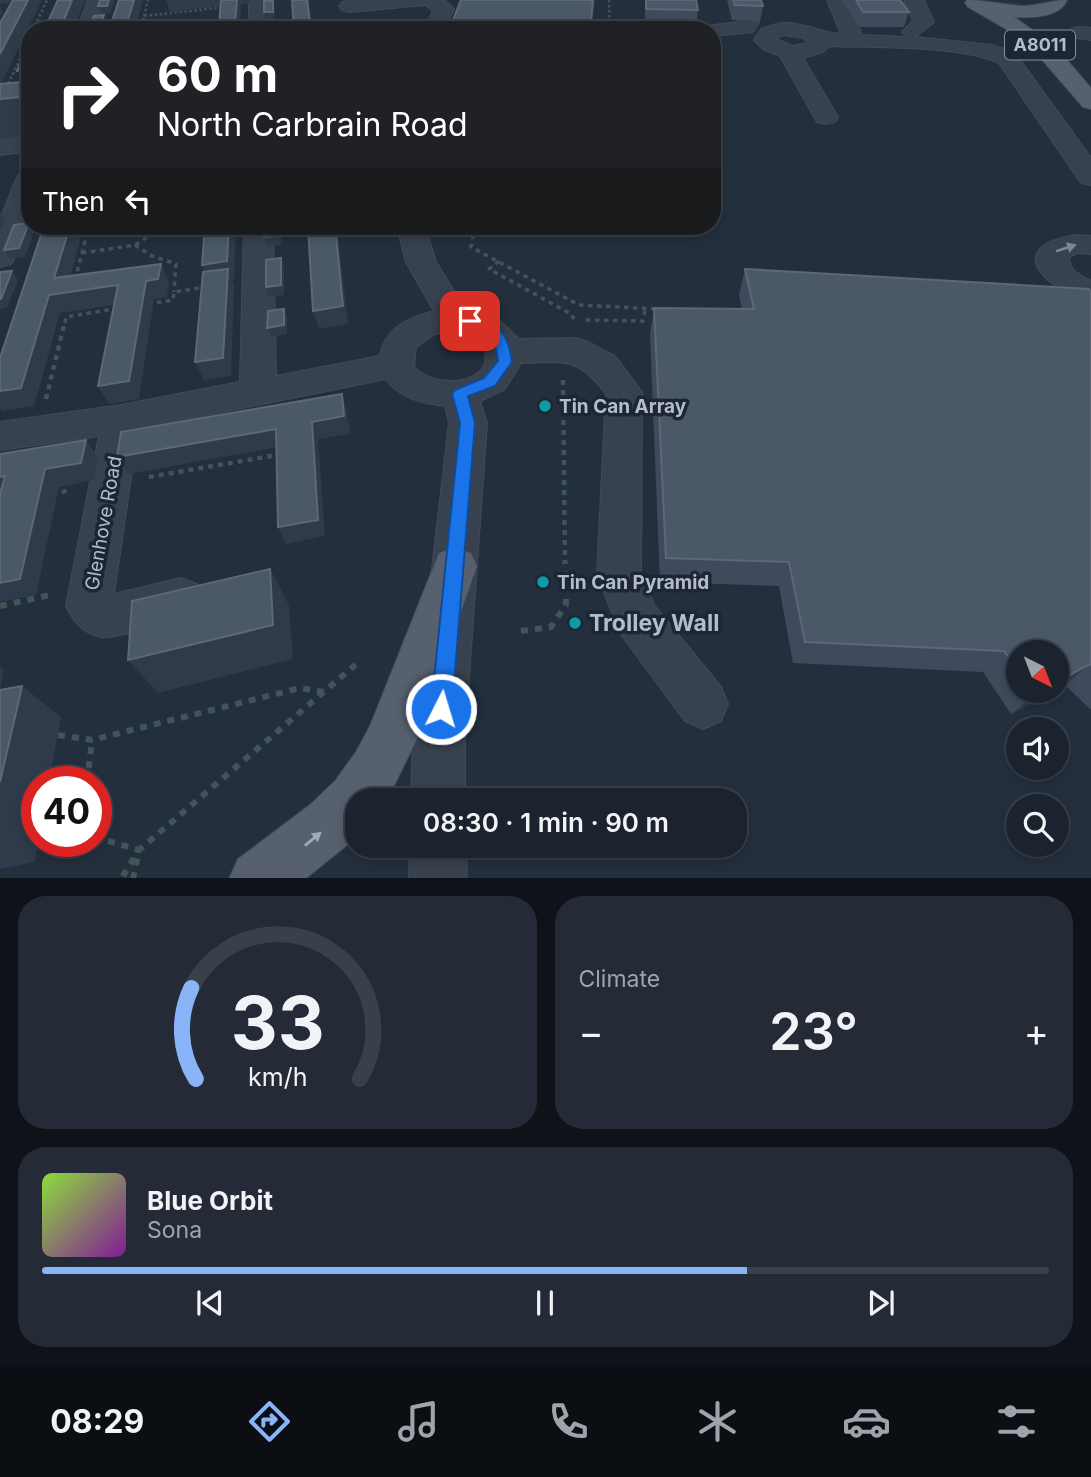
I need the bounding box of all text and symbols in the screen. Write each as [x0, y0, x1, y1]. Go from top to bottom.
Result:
road number: A8011 [1005, 31, 1075, 60]
text: 60 m [157, 45, 278, 104]
icon: right [42, 49, 133, 140]
text: North Carbrain Road [157, 105, 468, 144]
icon: left [119, 182, 157, 220]
text: Then [42, 186, 105, 217]
one-way arrow [1056, 242, 1077, 253]
pin [440, 291, 500, 351]
icon: arrive [451, 302, 489, 340]
place label: Tin Can Array [559, 395, 687, 418]
marker: Tin Can Array [537, 398, 553, 414]
street label: Glenhove Road [80, 454, 127, 592]
place label: Tin Can Pyramid [557, 571, 709, 594]
marker: Tin Can Pyramid [535, 574, 551, 590]
place label: Trolley Wall [589, 609, 719, 637]
marker: Trolley Wall [567, 615, 583, 631]
north arrow [1006, 640, 1069, 704]
map controls [1006, 640, 1069, 857]
position arrow [404, 672, 478, 746]
button: sound [1006, 717, 1069, 780]
speed limit sign: 40 [21, 766, 112, 857]
button: search [1006, 794, 1069, 857]
text: 08:30 · 1 min · 90 m [423, 807, 669, 838]
one-way arrow [304, 831, 322, 846]
text: Climate [579, 965, 660, 993]
text: 33 [230, 978, 324, 1067]
text: 23° [769, 1000, 858, 1063]
text: − [579, 1009, 604, 1055]
text: + [1024, 1009, 1049, 1055]
text: km/h [248, 1061, 307, 1091]
text: Blue Orbit [147, 1185, 273, 1216]
text: Sona [147, 1216, 202, 1244]
icon: previous [191, 1284, 229, 1322]
icon: pause [526, 1284, 564, 1322]
icon: next [862, 1284, 900, 1322]
icon: directions [245, 1397, 294, 1446]
icon: music [394, 1397, 443, 1446]
icon: phone [544, 1397, 593, 1446]
icon: climate [693, 1397, 742, 1446]
icon: car [842, 1397, 891, 1446]
icon: filters [992, 1397, 1041, 1446]
text: 08:29 [50, 1402, 144, 1441]

